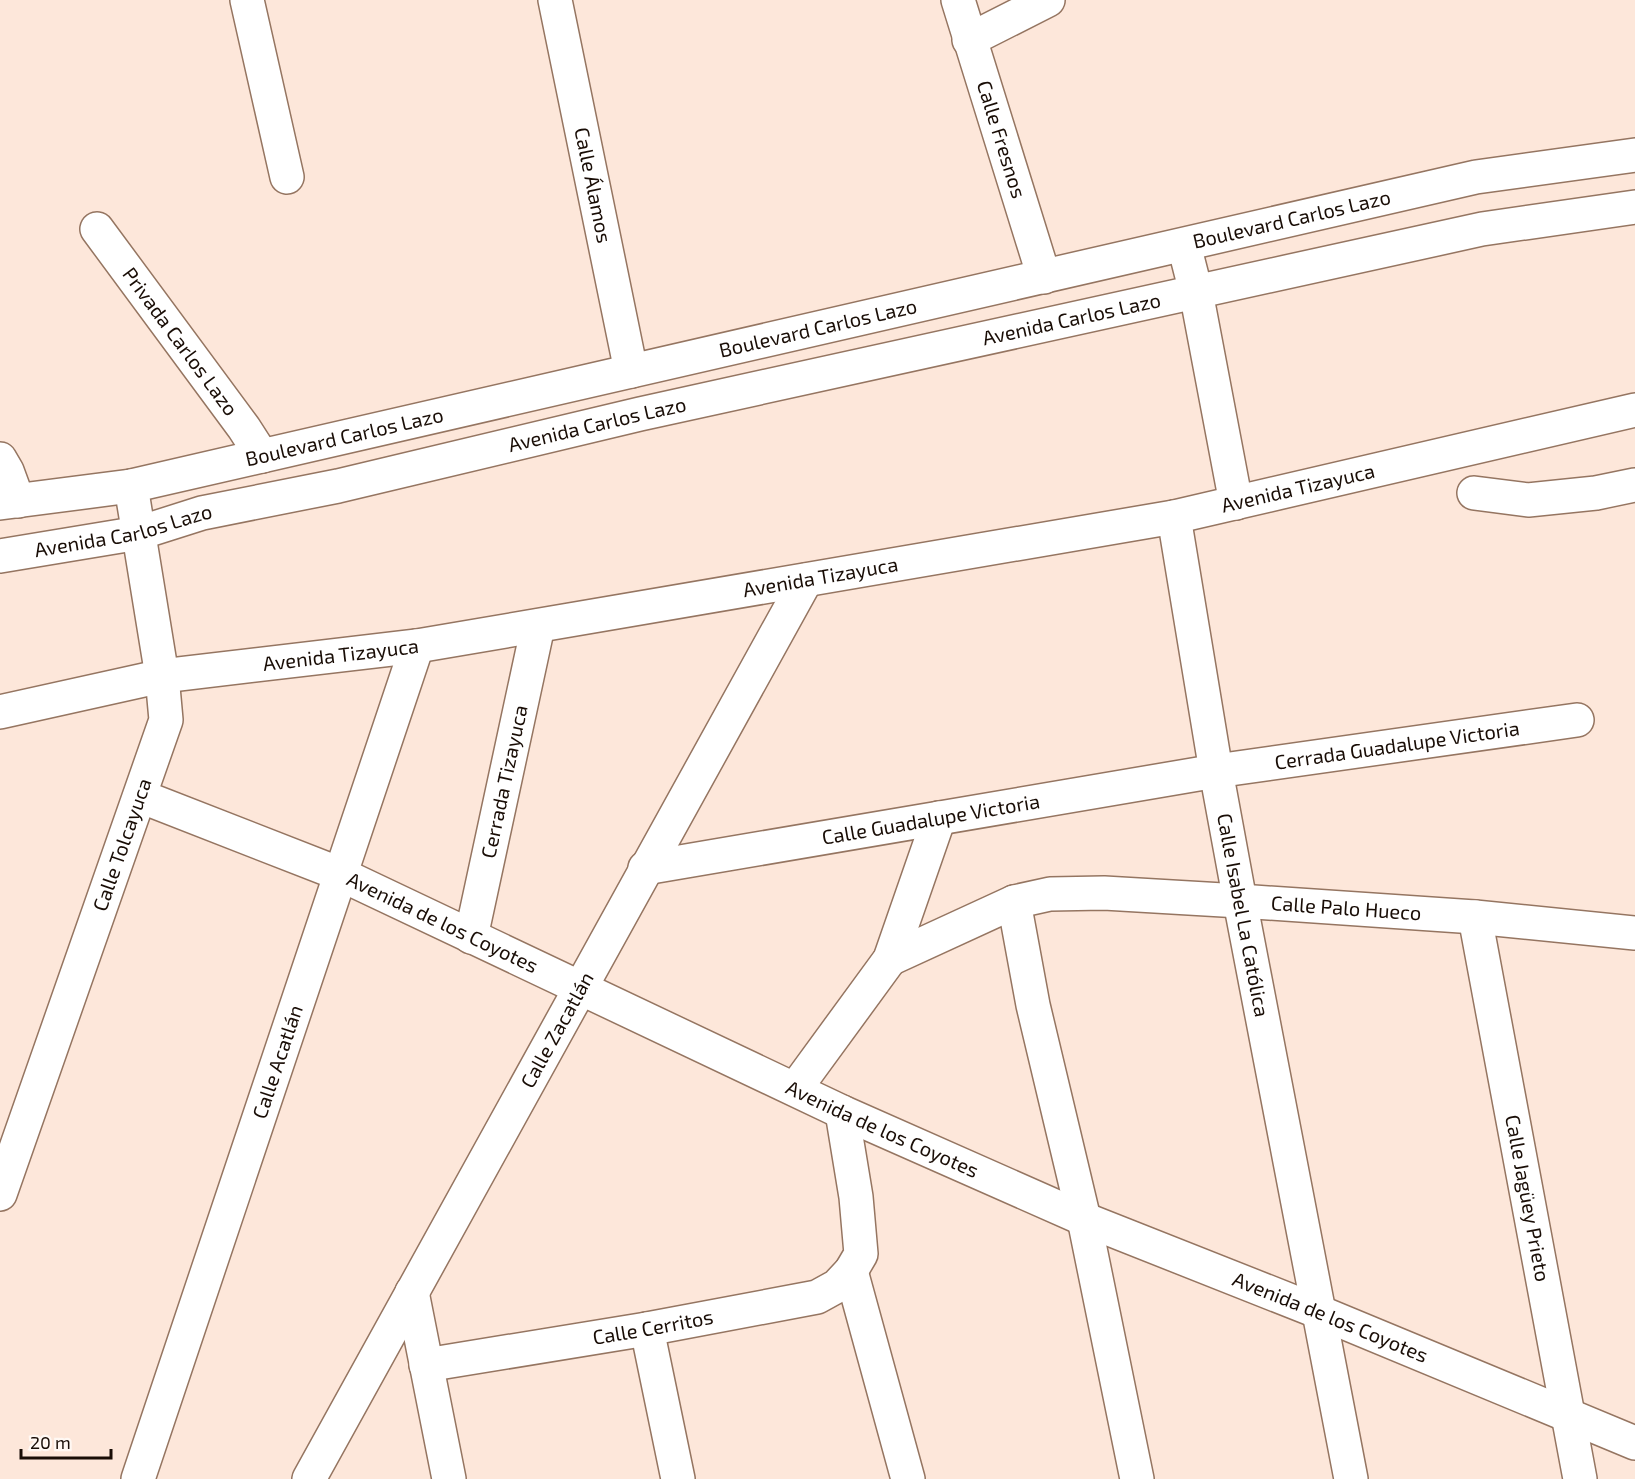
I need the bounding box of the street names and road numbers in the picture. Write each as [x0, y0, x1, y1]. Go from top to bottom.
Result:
street label: Calle Fresnos [973, 77, 1032, 201]
street label: Calle Álamos [570, 125, 617, 245]
street label: Boulevard Carlos Lazo [1190, 184, 1393, 253]
street label: Privada Carlos Lazo [118, 262, 244, 420]
street label: Avenida Carlos Lazo [980, 287, 1163, 349]
street label: Boulevard Carlos Lazo [717, 293, 919, 362]
street label: Avenida Carlos Lazo [506, 391, 688, 456]
street label: Boulevard Carlos Lazo [243, 402, 445, 470]
street label: Avenida Tizayuca [1219, 458, 1377, 517]
street label: Avenida Carlos Lazo [32, 498, 214, 561]
street label: Avenida Tizayuca [741, 551, 900, 601]
street label: Avenida Tizayuca [261, 633, 420, 675]
street label: Cerrada Tizayuca [475, 702, 532, 860]
street label: Cerrada Guadalupe Victoria [1273, 715, 1521, 774]
street label: Calle Tolcayuca [87, 775, 156, 914]
street label: Calle Guadalupe Victoria [820, 788, 1041, 849]
street label: Calle Isabel La Católica [1213, 811, 1275, 1019]
street label: Avenida de los Coyotes [344, 866, 542, 977]
street label: Calle Palo Hueco [1270, 890, 1422, 924]
street label: Calle Zacatlán [515, 967, 598, 1092]
street label: Calle Acatlán [247, 1001, 307, 1121]
street label: Avenida de los Coyotes [783, 1074, 983, 1182]
street label: Calle Jagüey Prieto [1501, 1113, 1556, 1283]
street label: Avenida de los Coyotes [1230, 1266, 1432, 1367]
street label: Calle Cerritos [591, 1304, 715, 1349]

